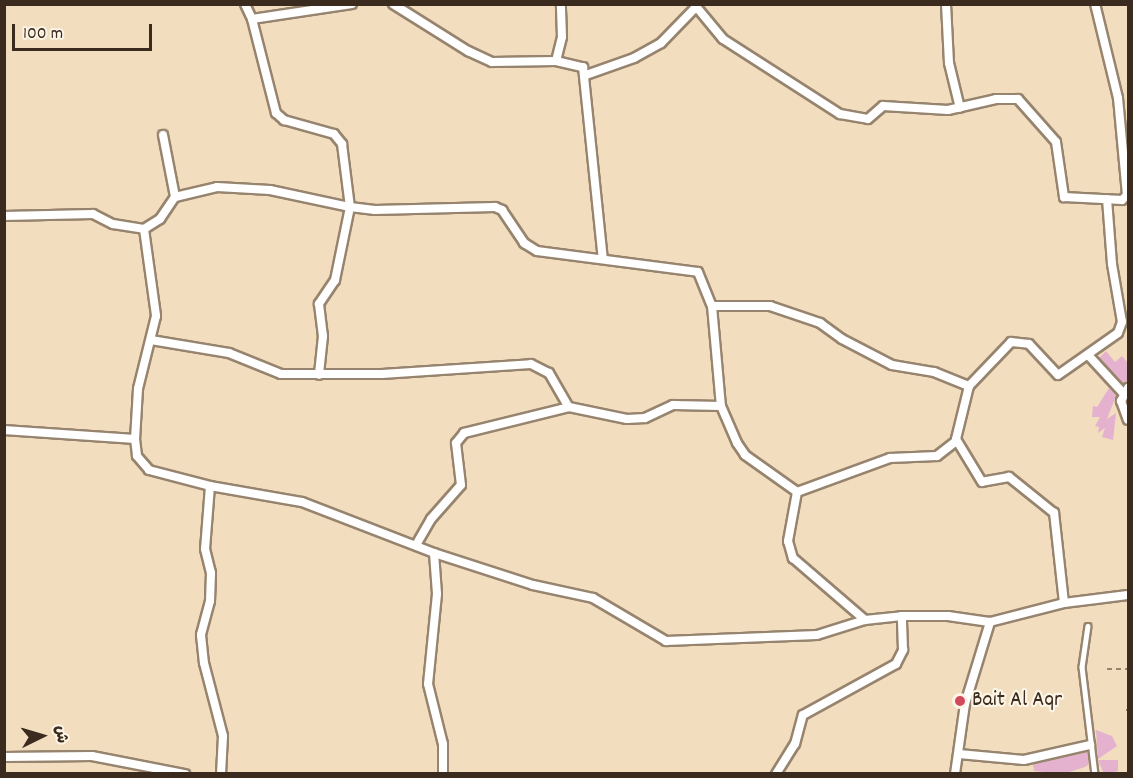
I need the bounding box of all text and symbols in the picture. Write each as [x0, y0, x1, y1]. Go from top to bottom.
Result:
scale bar [15, 12, 154, 50]
text: 100 m [23, 22, 63, 47]
place label: Bait Al Aqr [972, 688, 1062, 714]
marker: Bait Al Aqr [953, 694, 967, 708]
north arrow [12, 706, 72, 766]
text: ش [48, 725, 73, 744]

